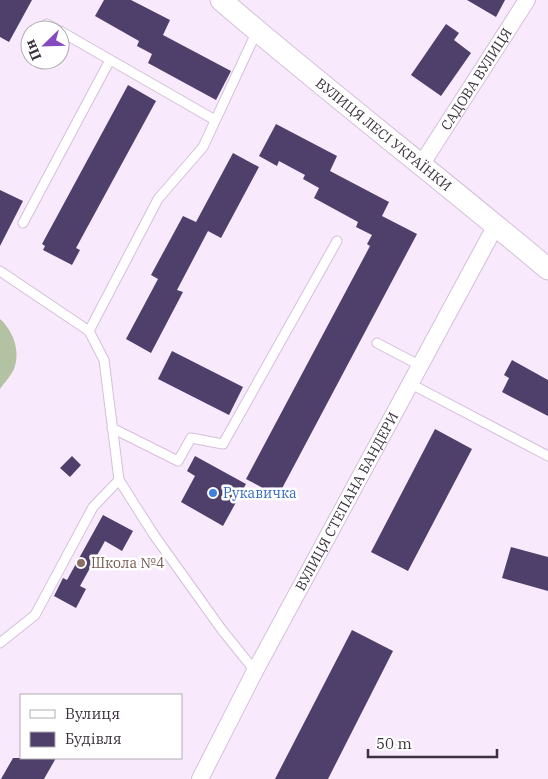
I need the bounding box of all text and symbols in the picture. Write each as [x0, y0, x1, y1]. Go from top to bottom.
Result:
north arrow [20, 20, 70, 70]
street label: САДОВА ВУЛИЦЯ [437, 25, 516, 134]
text: Пн [21, 37, 45, 63]
street label: ВУЛИЦЯ ЛЕСІ УКРАЇНКИ [312, 74, 455, 195]
street label: ВУЛИЦЯ СТЕПАНА БАНДЕРИ [291, 409, 402, 594]
place label: Рукавичка [223, 484, 297, 502]
marker: Рукавичка [207, 487, 219, 499]
place label: Школа №4 [91, 554, 164, 572]
marker: Школа №4 [75, 557, 87, 569]
legend [20, 694, 182, 759]
text: Вулиця [65, 704, 120, 723]
scale bar [368, 726, 497, 758]
text: Будівля [65, 729, 122, 748]
text: 50 m [376, 734, 412, 753]

